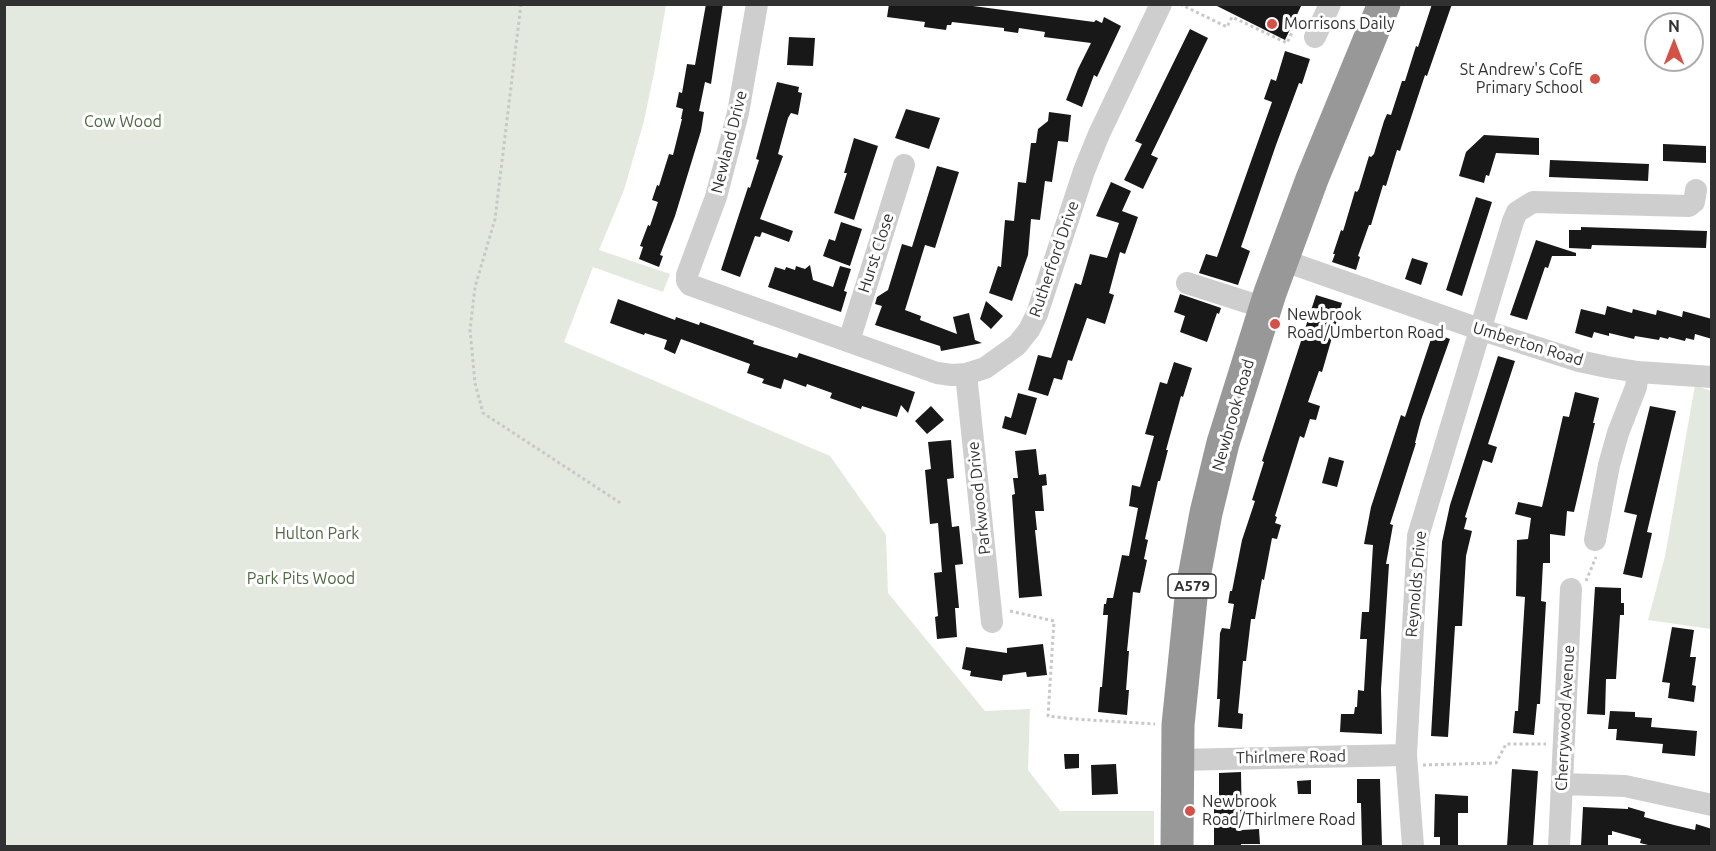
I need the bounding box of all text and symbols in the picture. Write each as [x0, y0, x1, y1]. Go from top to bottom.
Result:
north arrow [1644, 12, 1704, 72]
place label: Morrisons Daily [1284, 14, 1395, 34]
marker: Morrisons Daily [1265, 17, 1279, 31]
text: N [1668, 17, 1680, 35]
place label: St Andrew's CofE Primary School [1460, 60, 1583, 98]
marker: St Andrew's CofE Primary School [1588, 72, 1602, 86]
street label: Newland Drive [707, 89, 751, 195]
park label: Cow Wood [84, 112, 162, 132]
street label: Rutherford Drive [1025, 198, 1083, 320]
street label: Hurst Close [854, 211, 898, 295]
place label: Newbrook Road/Umberton Road [1287, 305, 1444, 343]
marker: Newbrook Road/Umberton Road [1268, 317, 1282, 331]
street label: Umberton Road [1471, 318, 1585, 370]
street label: Newbrook Road [1208, 357, 1258, 473]
street label: Parkwood Drive [964, 440, 994, 556]
park label: Hulton Park [275, 524, 359, 544]
street label: Reynolds Drive [1402, 530, 1430, 638]
park label: Park Pits Wood [247, 569, 355, 589]
road number: A579 [1168, 574, 1216, 598]
street label: Cherrywood Avenue [1552, 644, 1578, 792]
street label: Thirlmere Road [1236, 746, 1346, 768]
place label: Newbrook Road/Thirlmere Road [1202, 792, 1356, 830]
marker: Newbrook Road/Thirlmere Road [1183, 804, 1197, 818]

